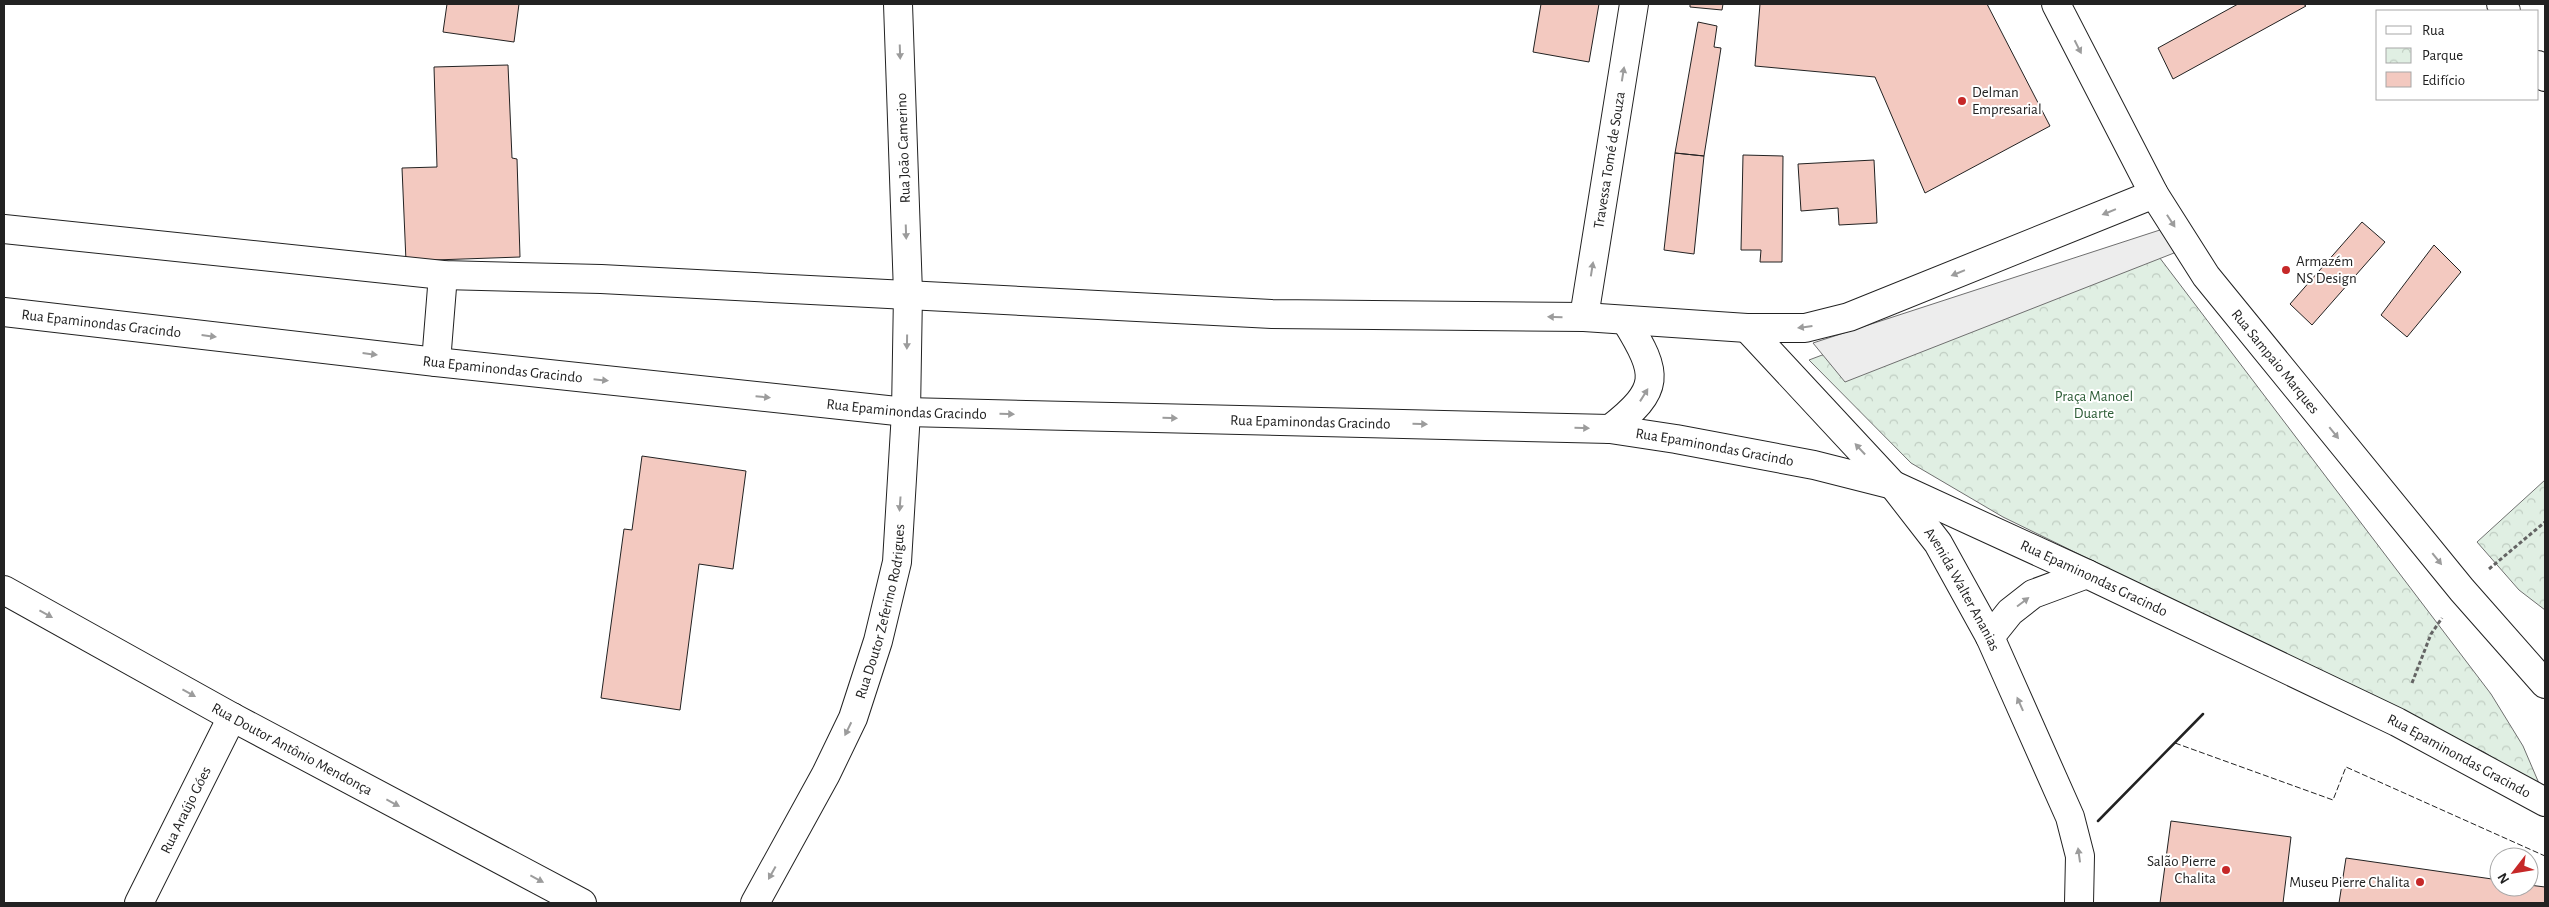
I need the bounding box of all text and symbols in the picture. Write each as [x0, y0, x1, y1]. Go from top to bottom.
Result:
legend [2376, 10, 2539, 100]
text: Rua [2422, 23, 2445, 38]
one-way arrow [2074, 40, 2082, 54]
one-way arrow [896, 45, 904, 61]
text: Parque [2422, 48, 2463, 63]
one-way arrow [1620, 65, 1628, 81]
text: Edifício [2422, 73, 2465, 88]
place label: Delman Empresarial [1972, 85, 2042, 117]
street label: Travessa Tomé de Souza [1591, 90, 1628, 230]
street label: Rua João Camerino [894, 92, 913, 204]
marker: Delman Empresarial [1956, 95, 1968, 107]
one-way arrow [2101, 209, 2116, 217]
one-way arrow [2166, 214, 2176, 228]
one-way arrow [902, 225, 910, 241]
place label: Armazém NS Design [2296, 254, 2357, 286]
one-way arrow [1588, 260, 1596, 276]
marker: Armazém NS Design [2280, 264, 2292, 276]
one-way arrow [1950, 269, 1965, 277]
street label: Rua Epaminondas Gracindo [21, 307, 182, 340]
street label: Rua Sampaio Marques [2228, 307, 2322, 417]
one-way arrow [1547, 312, 1563, 320]
one-way arrow [1797, 323, 1813, 331]
one-way arrow [201, 332, 217, 340]
one-way arrow [903, 334, 911, 350]
one-way arrow [362, 350, 378, 358]
street label: Rua Epaminondas Gracindo [422, 354, 583, 386]
one-way arrow [594, 376, 610, 384]
one-way arrow [1639, 389, 1649, 402]
park label: Praça Manoel Duarte [2055, 389, 2133, 421]
one-way arrow [755, 393, 771, 401]
street label: Rua Epaminondas Gracindo [826, 397, 987, 422]
one-way arrow [1000, 411, 1016, 419]
street label: Rua Epaminondas Gracindo [1230, 413, 1391, 432]
one-way arrow [1162, 415, 1178, 423]
one-way arrow [1412, 421, 1428, 429]
one-way arrow [1574, 425, 1590, 433]
street label: Rua Epaminondas Gracindo [1634, 426, 1795, 469]
one-way arrow [2329, 426, 2340, 439]
one-way arrow [1854, 444, 1866, 456]
one-way arrow [896, 496, 904, 512]
street label: Rua Doutor Zeferino Rodrigues [853, 523, 907, 701]
street label: Avenida Walter Ananias [1921, 525, 2002, 653]
street label: Rua Epaminondas Gracindo [2018, 538, 2170, 619]
one-way arrow [2431, 552, 2442, 565]
one-way arrow [2016, 596, 2029, 607]
one-way arrow [39, 610, 54, 618]
one-way arrow [182, 688, 195, 697]
one-way arrow [2015, 697, 2023, 711]
street label: Rua Doutor Antônio Mendonça [209, 700, 375, 798]
street label: Rua Epaminondas Gracindo [2385, 712, 2533, 801]
one-way arrow [844, 722, 852, 736]
street label: Rua Araújo Góes [158, 764, 214, 856]
one-way arrow [387, 798, 400, 807]
one-way arrow [2074, 846, 2082, 862]
north arrow [2489, 847, 2539, 897]
place label: Salão Pierre Chalita [2147, 854, 2216, 886]
marker: Salão Pierre Chalita [2220, 864, 2232, 876]
one-way arrow [768, 865, 776, 880]
text: N [2495, 870, 2512, 886]
one-way arrow [530, 875, 544, 883]
place label: Museu Pierre Chalita [2289, 875, 2410, 890]
marker: Museu Pierre Chalita [2414, 876, 2426, 888]

